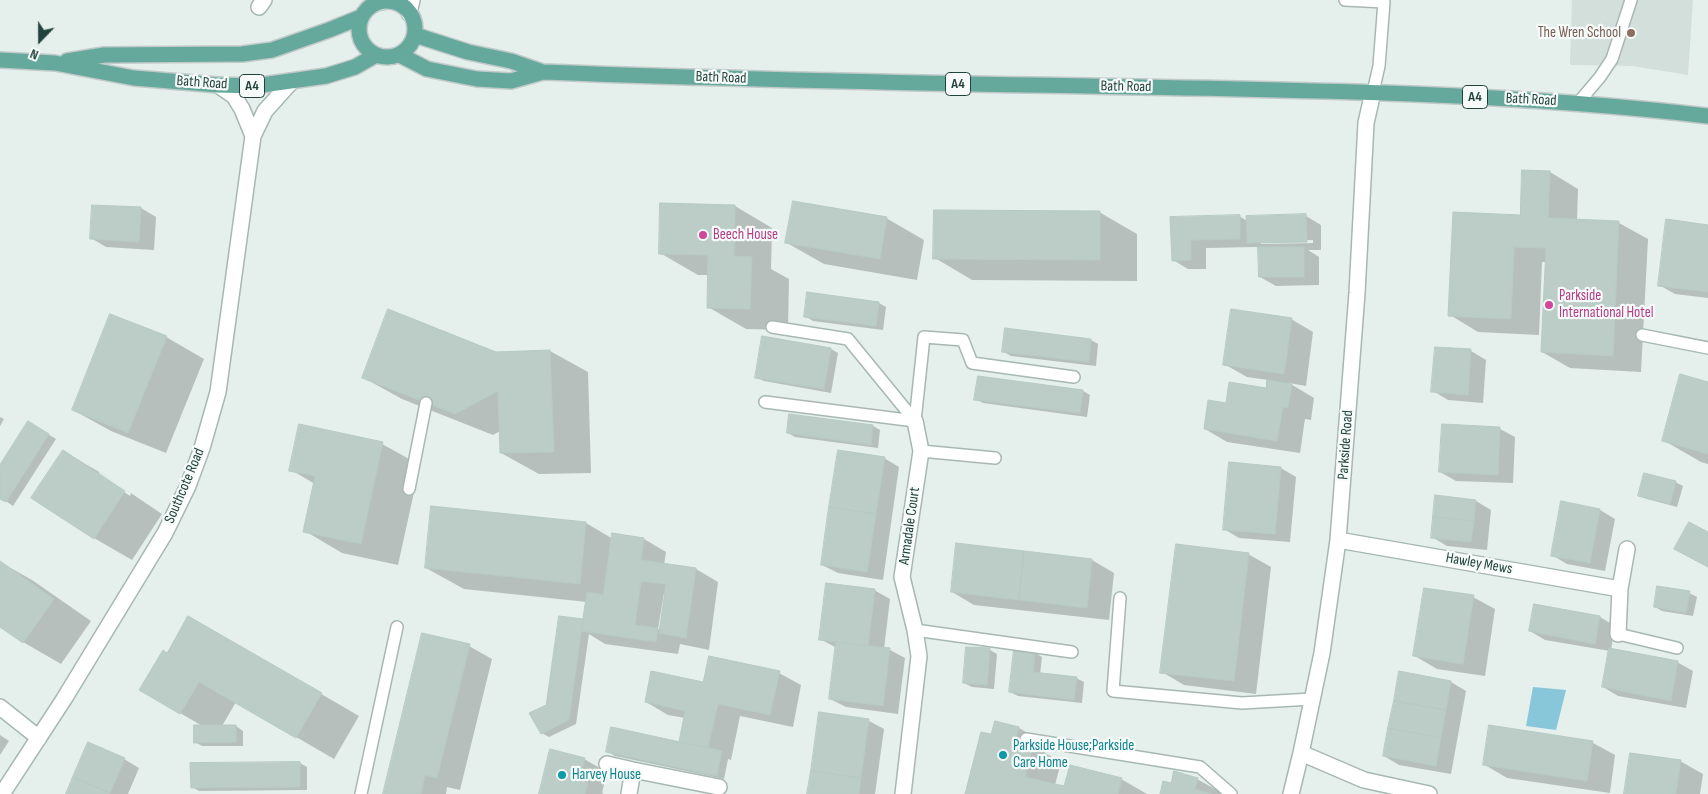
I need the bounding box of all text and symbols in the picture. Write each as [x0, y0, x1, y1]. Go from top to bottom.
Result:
north arrow [15, 15, 65, 65]
place label: The Wren School [1538, 24, 1621, 42]
marker: The Wren School [1625, 27, 1637, 39]
text: N [28, 45, 41, 64]
street label: Bath Road [695, 68, 747, 88]
street label: Bath Road [176, 72, 228, 94]
road number: A4 [946, 72, 970, 96]
road number: A4 [240, 74, 264, 98]
street label: Bath Road [1100, 78, 1152, 96]
road number: A4 [1462, 85, 1488, 108]
street label: Bath Road [1505, 90, 1557, 110]
place label: Beech House [713, 226, 778, 244]
marker: Beech House [697, 229, 709, 241]
place label: Parkside International Hotel [1559, 287, 1654, 322]
marker: Parkside International Hotel [1543, 299, 1555, 311]
street label: Parkside Road [1335, 410, 1357, 480]
street label: Southcote Road [161, 446, 209, 526]
street label: Armadale Court [896, 486, 924, 566]
street label: Hawley Mews [1444, 549, 1514, 579]
place label: Parkside House;Parkside Care Home [1013, 737, 1134, 772]
marker: Parkside House;Parkside Care Home [997, 749, 1009, 761]
place label: Harvey House [572, 766, 641, 784]
marker: Harvey House [556, 769, 568, 781]

